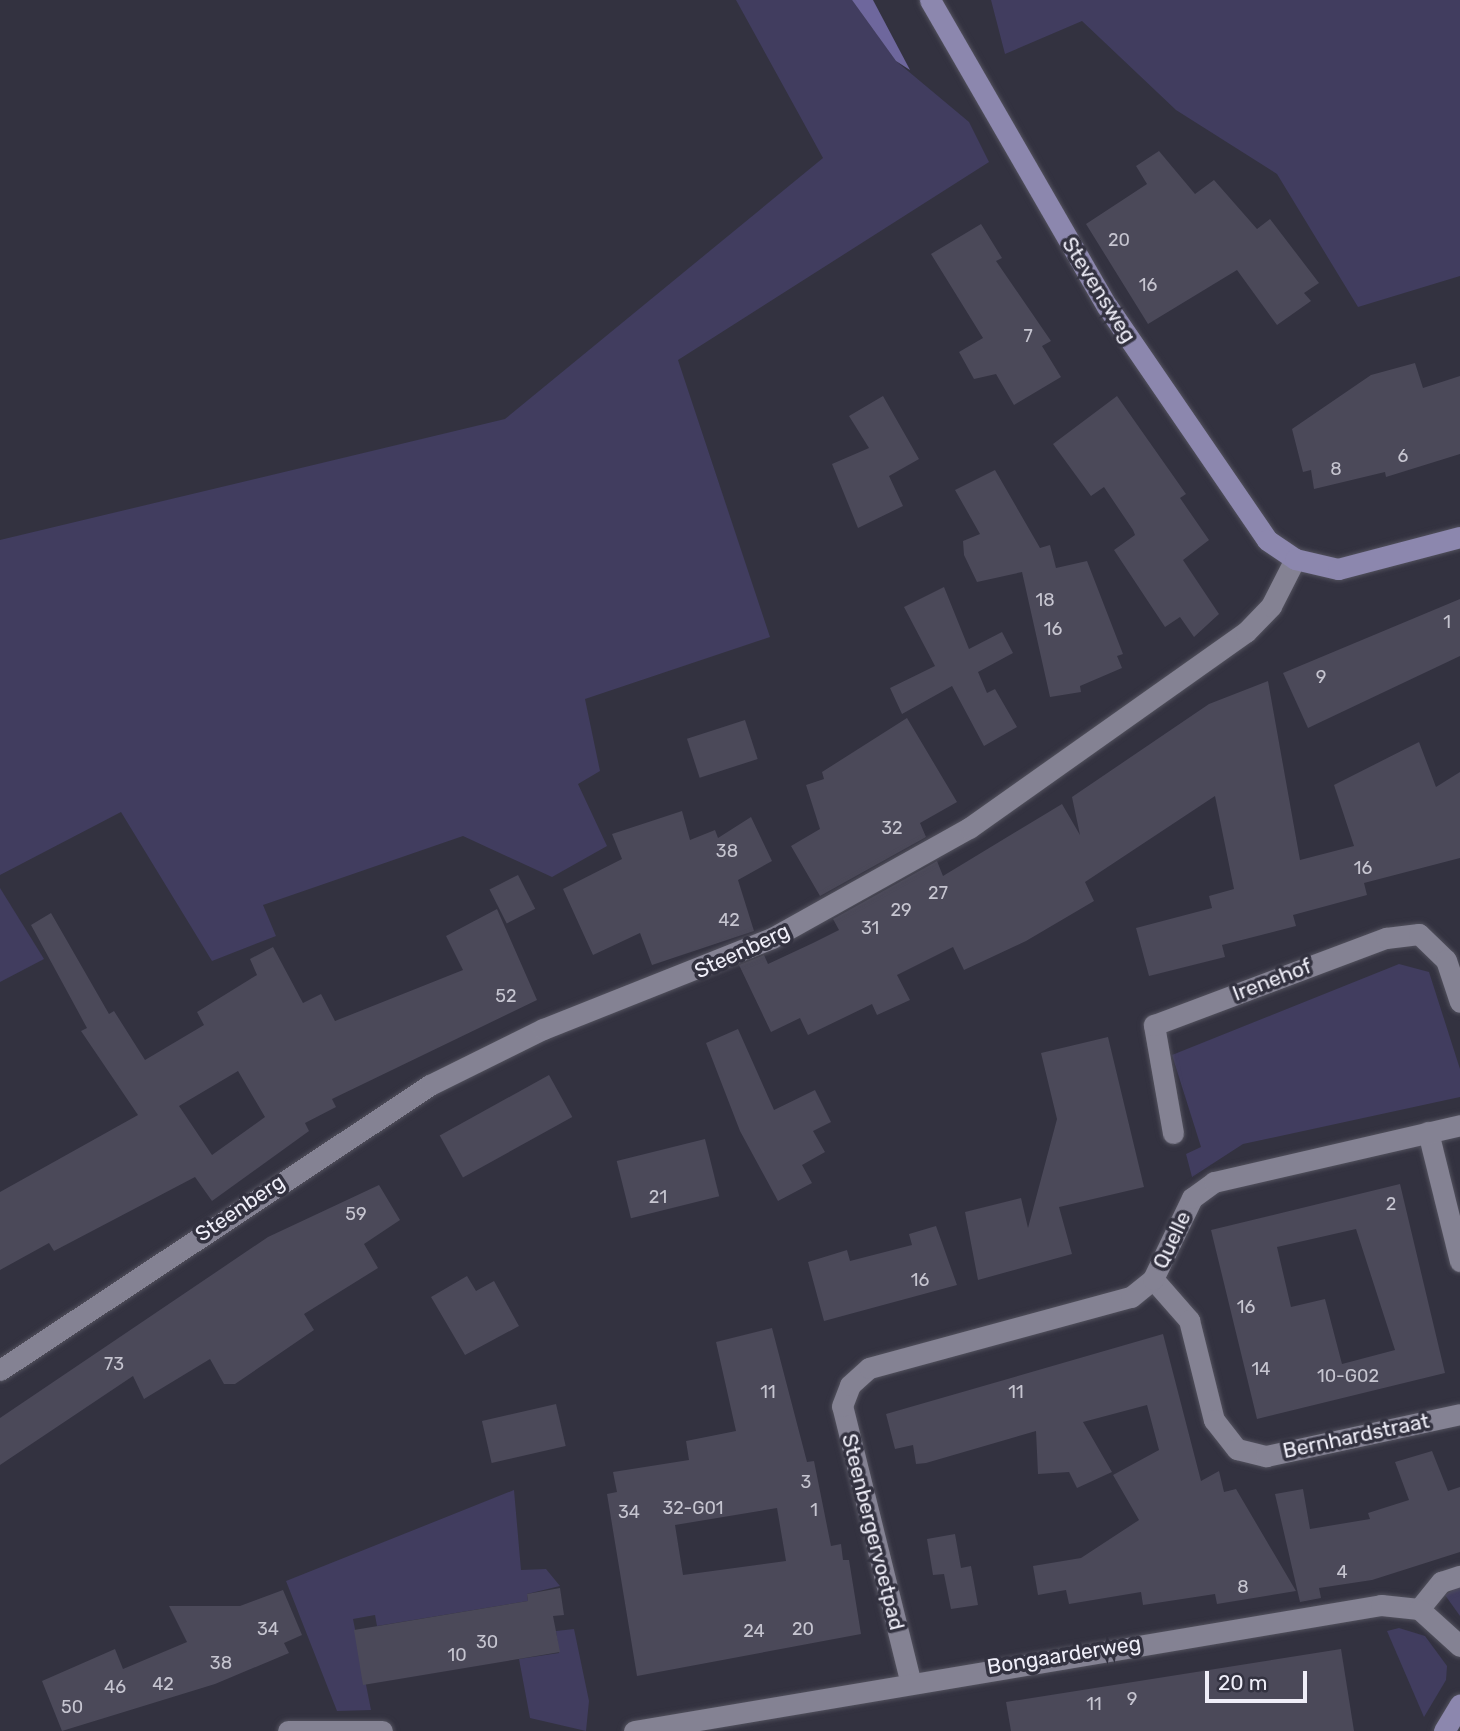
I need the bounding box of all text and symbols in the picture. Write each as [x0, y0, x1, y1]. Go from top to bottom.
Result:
house number: 20 [1108, 229, 1130, 251]
street label: Stevensweg [1057, 233, 1141, 347]
house number: 16 [1139, 274, 1157, 296]
house number: 7 [1023, 325, 1033, 347]
house number: 6 [1398, 445, 1408, 467]
house number: 8 [1330, 458, 1342, 480]
house number: 18 [1035, 589, 1055, 611]
house number: 1 [1443, 611, 1451, 633]
house number: 16 [1044, 618, 1062, 640]
house number: 9 [1316, 666, 1326, 688]
house number: 32 [881, 817, 903, 839]
house number: 38 [716, 840, 738, 862]
house number: 16 [1354, 857, 1372, 879]
house number: 27 [928, 882, 948, 904]
house number: 29 [890, 899, 912, 921]
house number: 42 [718, 909, 740, 931]
house number: 31 [861, 917, 879, 939]
street label: Steenberg [690, 918, 794, 984]
street label: Irenehof [1229, 953, 1315, 1007]
house number: 52 [495, 985, 517, 1007]
street label: Steenberg [191, 1169, 289, 1247]
house number: 21 [649, 1186, 667, 1208]
house number: 2 [1386, 1193, 1396, 1215]
house number: 59 [345, 1203, 367, 1225]
street label: Quelle [1148, 1207, 1196, 1273]
house number: 16 [911, 1269, 929, 1291]
house number: 16 [1237, 1296, 1255, 1318]
house number: 73 [104, 1353, 124, 1375]
house number: 14 [1252, 1358, 1270, 1380]
house number: 10-G02 [1317, 1365, 1379, 1387]
house number: 11 [760, 1381, 776, 1403]
house number: 11 [1008, 1381, 1024, 1403]
street label: Bernhardstraat [1280, 1408, 1432, 1464]
street label: Steenbergervoetpad [836, 1431, 910, 1633]
house number: 3 [801, 1471, 811, 1493]
house number: 32-G01 [662, 1497, 724, 1519]
house number: 1 [810, 1499, 818, 1521]
house number: 34 [618, 1501, 640, 1523]
house number: 4 [1336, 1561, 1348, 1583]
house number: 8 [1237, 1576, 1249, 1598]
house number: 34 [257, 1618, 279, 1640]
house number: 20 [792, 1618, 814, 1640]
house number: 24 [743, 1620, 765, 1642]
street label: Bongaarderweg [985, 1630, 1143, 1680]
house number: 30 [476, 1631, 498, 1653]
house number: 10 [447, 1644, 467, 1666]
house number: 38 [210, 1652, 232, 1674]
scale bar [1208, 1658, 1310, 1702]
text: 20 m [1218, 1670, 1267, 1695]
house number: 42 [152, 1673, 174, 1695]
house number: 46 [104, 1676, 126, 1698]
house number: 9 [1127, 1688, 1137, 1710]
house number: 11 [1086, 1693, 1102, 1715]
house number: 50 [61, 1696, 83, 1718]

